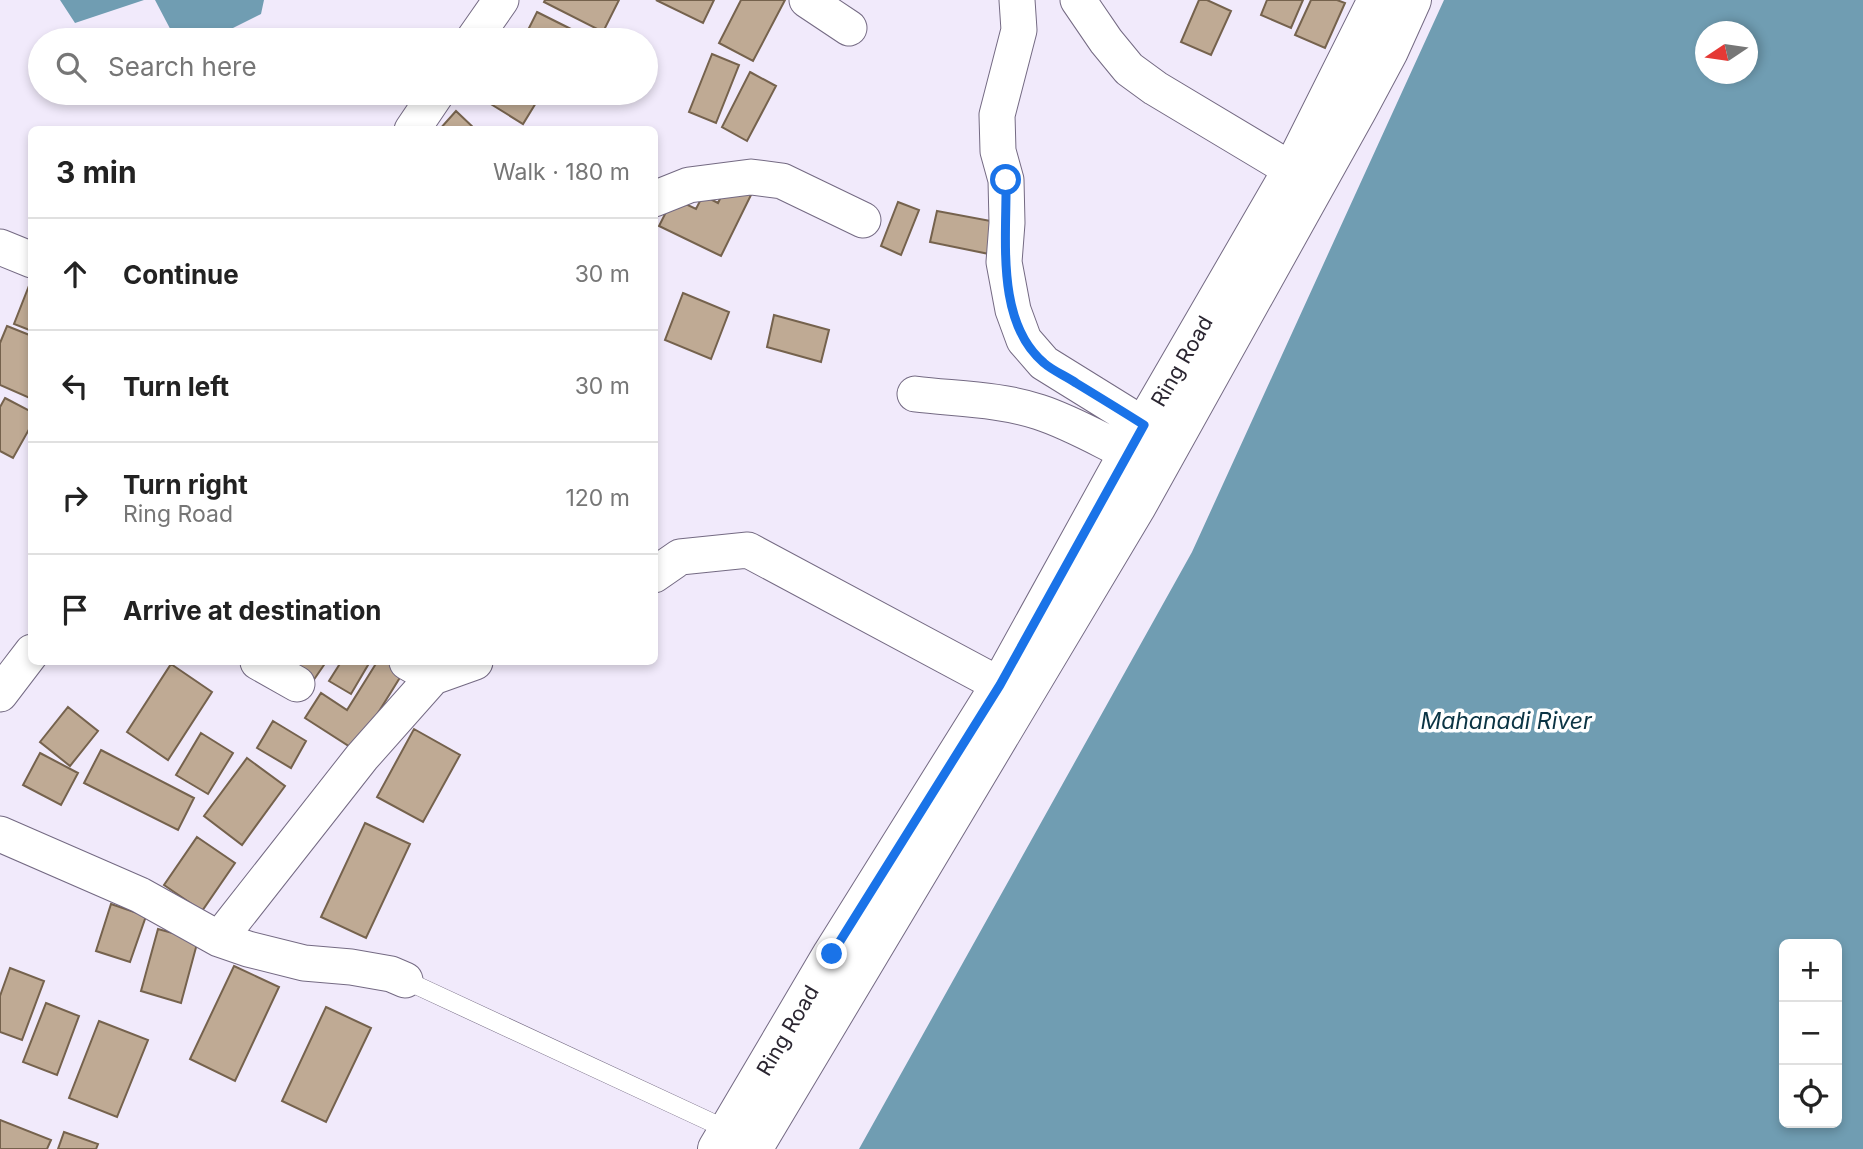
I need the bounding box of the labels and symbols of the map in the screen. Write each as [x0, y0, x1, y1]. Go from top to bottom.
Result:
north arrow [1695, 21, 1758, 84]
route start [990, 164, 1021, 195]
street label: Ring Road [1145, 311, 1217, 411]
water label: Mahanadi River [1420, 707, 1593, 735]
route end [816, 938, 847, 969]
street label: Ring Road [751, 980, 823, 1080]

